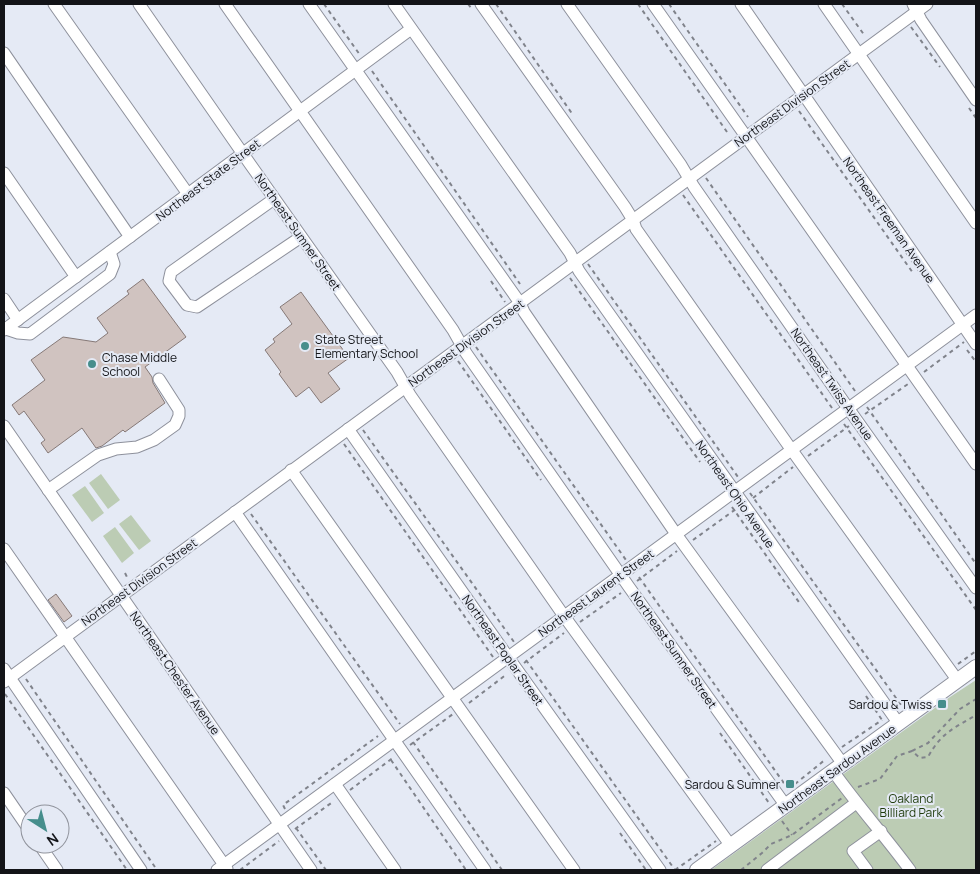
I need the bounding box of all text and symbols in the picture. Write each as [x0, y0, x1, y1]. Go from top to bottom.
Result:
street label: Northeast Division Street [731, 55, 854, 151]
street label: Northeast State Street [152, 135, 264, 225]
street label: Northeast Freeman Avenue [839, 154, 939, 286]
street label: Northeast Sumner Street [251, 170, 345, 294]
street label: Northeast Division Street [405, 295, 528, 391]
street label: Northeast Twiss Avenue [787, 325, 877, 443]
place label: State Street Elementary School [315, 331, 418, 362]
marker: State Street Elementary School [299, 340, 311, 352]
place label: Chase Middle School [102, 349, 177, 380]
marker: Chase Middle School [86, 358, 98, 370]
street label: Northeast Ohio Avenue [691, 437, 779, 551]
street label: Northeast Division Street [78, 534, 201, 630]
street label: Northeast Laurent Street [535, 545, 657, 641]
street label: Northeast Sumner Street [627, 588, 721, 712]
street label: Northeast Poplar Street [458, 591, 548, 709]
street label: Northeast Chester Avenue [126, 608, 224, 738]
place label: Sardou & Twiss [849, 696, 932, 713]
marker: Sardou & Twiss [936, 698, 948, 710]
street label: Northeast Sardou Avenue [775, 720, 899, 818]
place label: Sardou & Sumner [685, 776, 781, 793]
marker: Sardou & Sumner [784, 778, 796, 790]
park label: Oakland Billiard Park [880, 790, 943, 821]
north arrow [20, 804, 70, 854]
text: N [43, 829, 63, 851]

